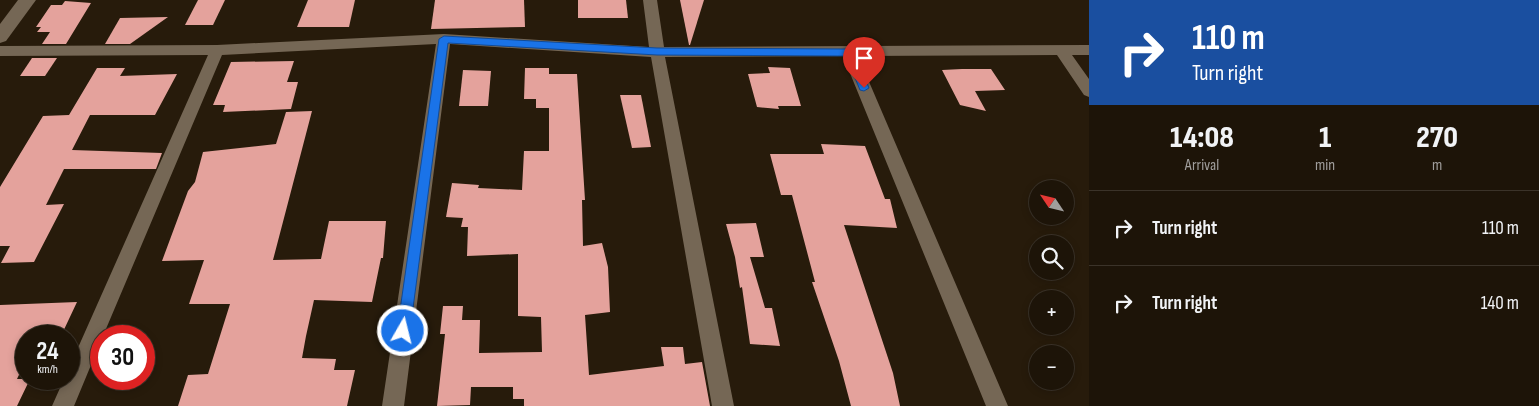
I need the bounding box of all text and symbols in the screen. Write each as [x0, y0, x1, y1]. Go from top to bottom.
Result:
text: 110 m [1192, 17, 1265, 60]
icon: right [1109, 20, 1174, 85]
pin [843, 37, 885, 88]
icon: arrive [850, 44, 878, 72]
text: Turn right [1192, 60, 1263, 87]
text: 14:08 [1170, 120, 1234, 156]
text: 1 [1319, 120, 1331, 156]
text: 270 [1416, 120, 1458, 156]
text: Arrival [1185, 156, 1219, 175]
text: min [1315, 156, 1335, 175]
text: m [1432, 156, 1442, 175]
north arrow [1029, 180, 1074, 225]
map controls [1029, 180, 1074, 390]
icon: right [1109, 214, 1137, 242]
text: Turn right [1152, 217, 1217, 240]
text: 110 m [1482, 217, 1519, 240]
button: search [1029, 235, 1074, 280]
icon: right [1109, 289, 1137, 317]
button: + [1029, 290, 1074, 335]
text: Turn right [1152, 292, 1217, 315]
text: 140 m [1481, 292, 1519, 315]
position arrow [376, 304, 428, 356]
speed limit sign: 30 [90, 325, 155, 390]
text: 24 [36, 336, 59, 367]
button: − [1029, 345, 1074, 390]
text: km/h [37, 362, 58, 377]

